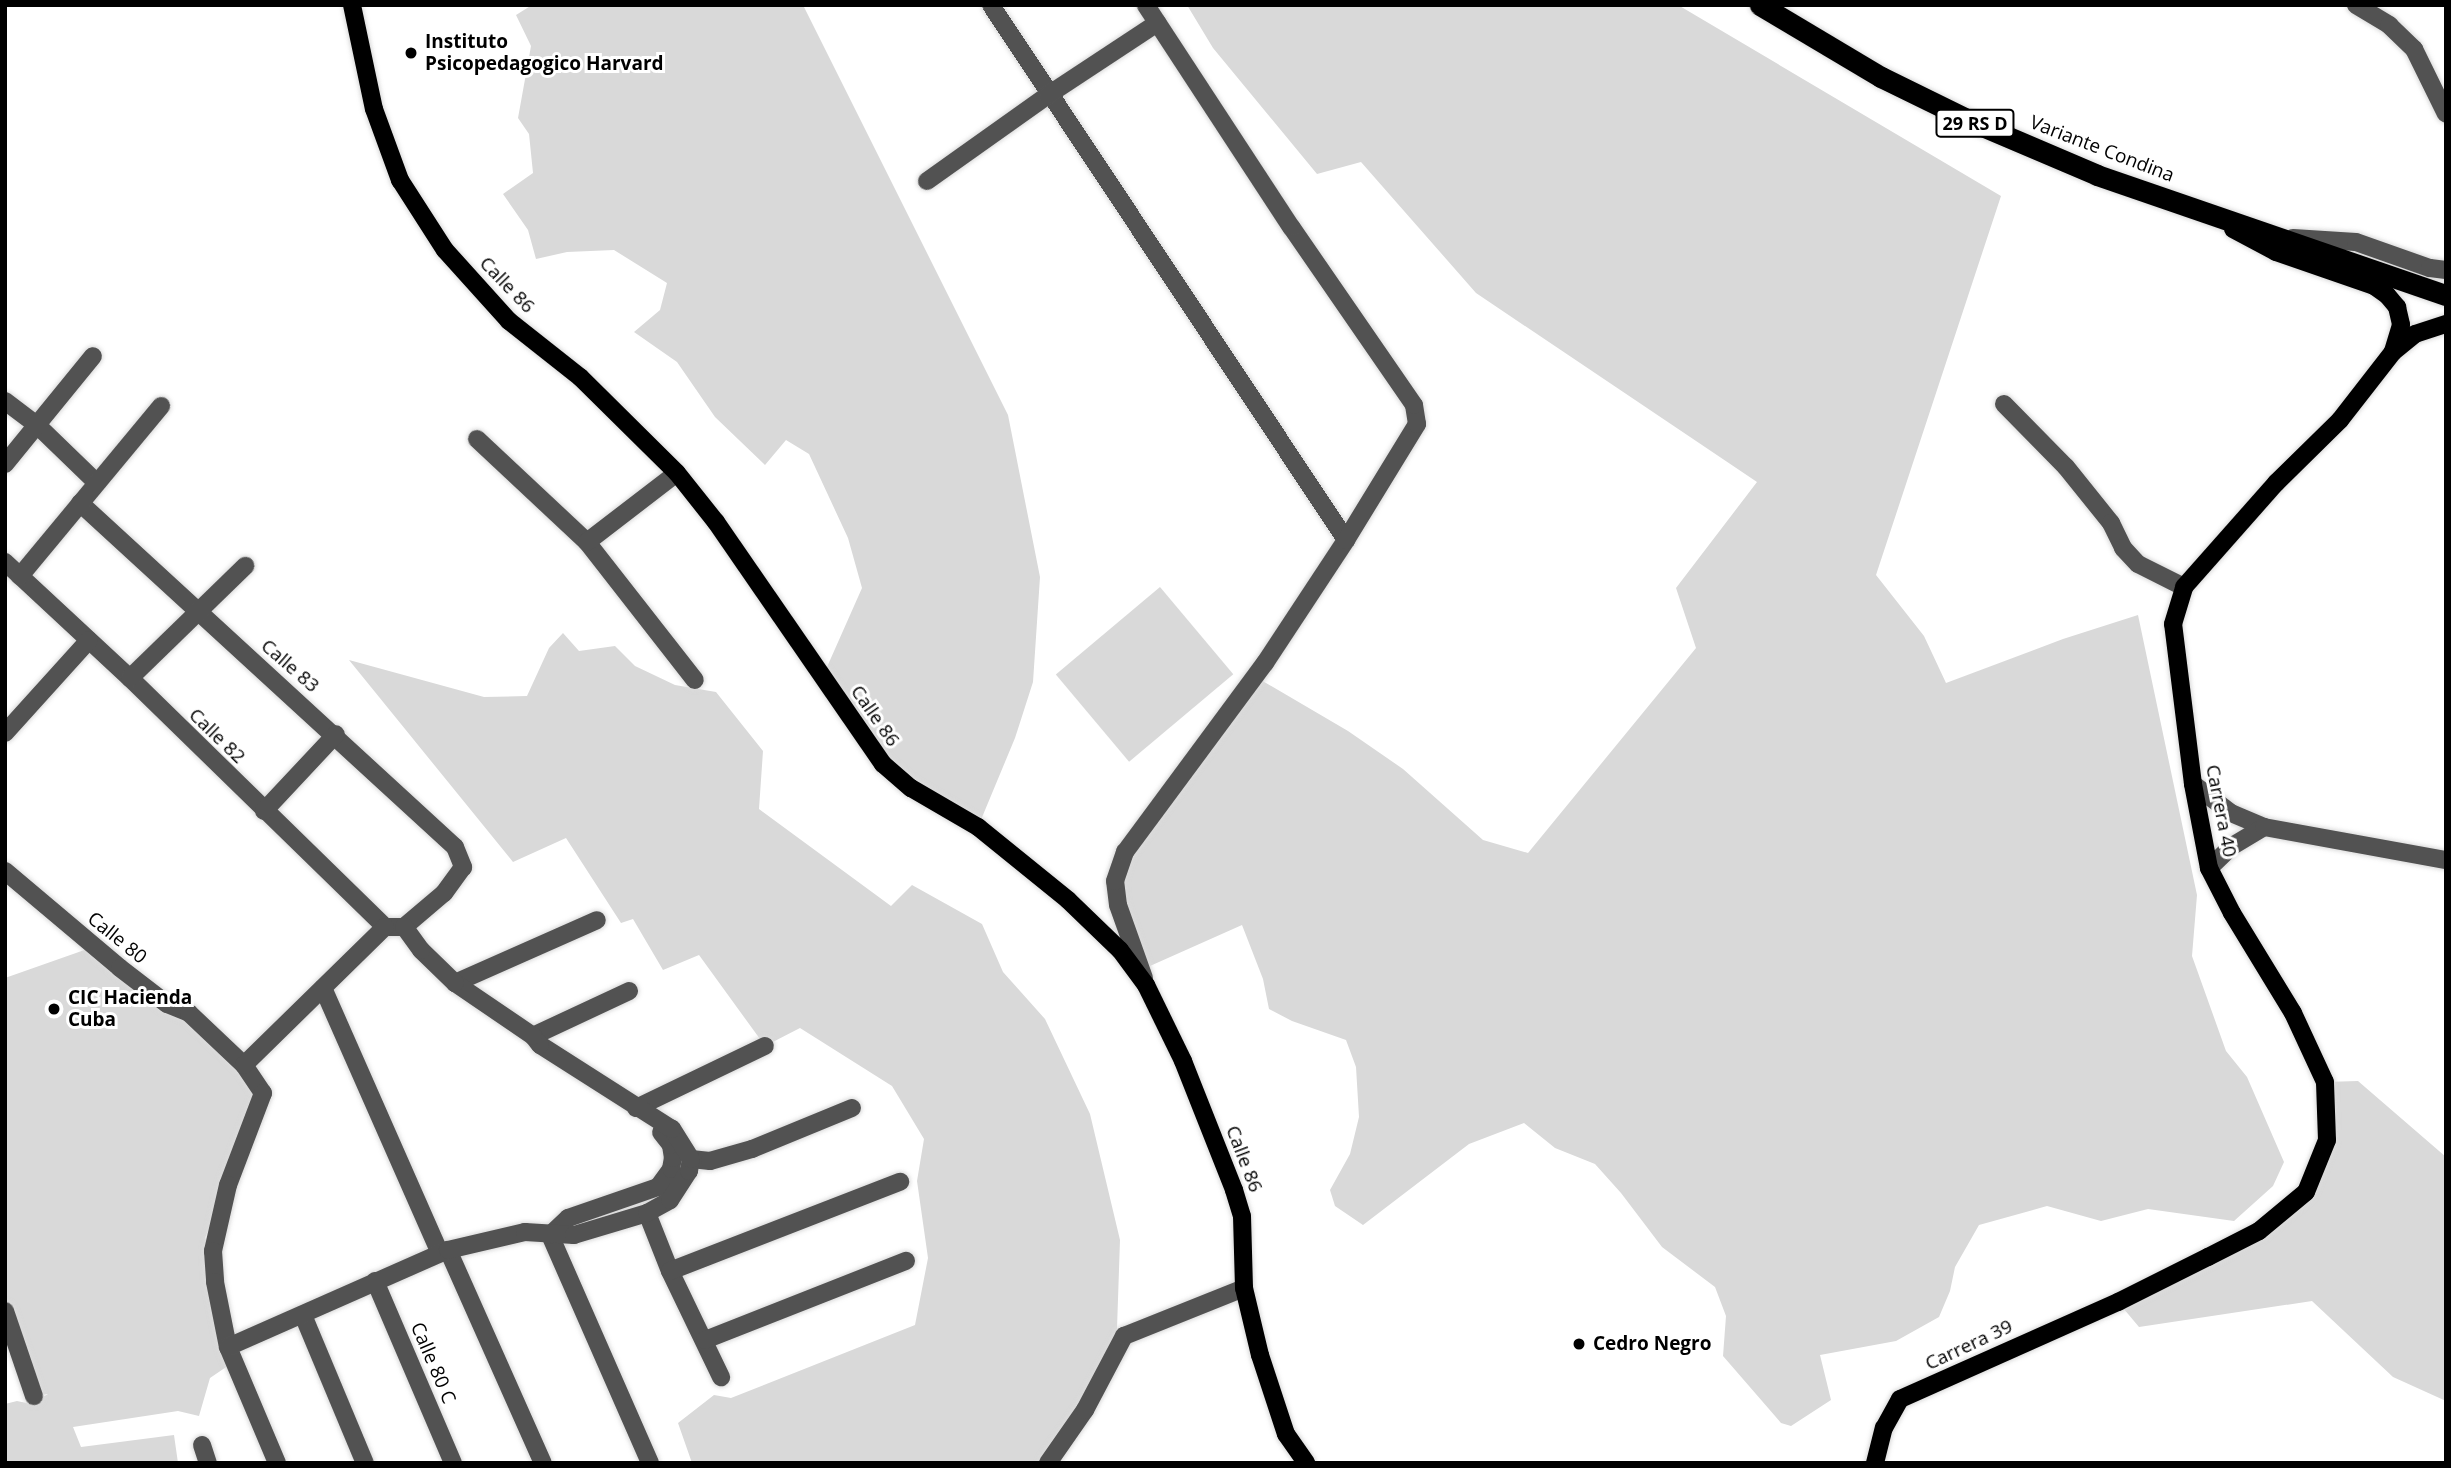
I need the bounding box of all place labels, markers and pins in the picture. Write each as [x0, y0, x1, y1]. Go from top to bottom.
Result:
place label: Instituto Psicopedagogico Harvard [425, 31, 664, 75]
marker: Instituto Psicopedagogico Harvard [403, 45, 419, 61]
place label: CIC Hacienda Cuba [68, 987, 192, 1031]
marker: CIC Hacienda Cuba [46, 1001, 62, 1017]
place label: Cedro Negro [1593, 1333, 1711, 1355]
marker: Cedro Negro [1571, 1336, 1587, 1352]

